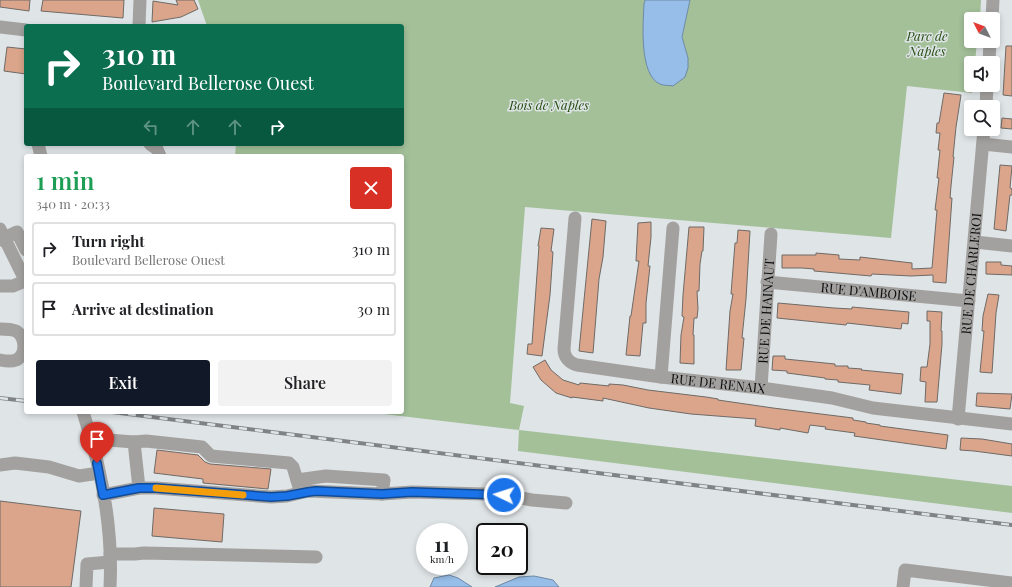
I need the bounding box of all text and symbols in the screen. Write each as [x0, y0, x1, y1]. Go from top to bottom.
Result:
north arrow [964, 12, 1000, 48]
map controls [964, 12, 1000, 136]
park label: Parc de Naples [905, 27, 948, 59]
text: 310 m [102, 35, 176, 72]
icon: right [36, 40, 88, 92]
button: sound [964, 56, 1000, 92]
text: Boulevard Bellerose Ouest [102, 71, 314, 95]
park label: Bois de Naples [508, 96, 589, 113]
button: search [964, 100, 1000, 136]
icon: left [140, 116, 162, 138]
icon: ahead [182, 116, 204, 138]
icon: ahead [224, 116, 246, 138]
icon: right [266, 116, 288, 138]
text: 1 min [36, 164, 94, 196]
button: close [350, 167, 392, 209]
text: 340 m · 20:33 [36, 195, 110, 212]
street label: RUE DE CHARLEROI [957, 212, 984, 335]
text: Turn right [72, 231, 145, 251]
icon: right [38, 238, 60, 260]
text: 310 m [352, 239, 390, 259]
text: Boulevard Bellerose Ouest [72, 251, 225, 268]
street label: RUE DE HAINAUT [754, 258, 777, 364]
street label: RUE D'AMBOISE [820, 278, 917, 304]
icon: arrive [38, 298, 60, 320]
text: Arrive at destination [72, 299, 214, 319]
text: 30 m [357, 299, 390, 319]
button: Exit [36, 360, 210, 406]
button: Share [218, 360, 392, 406]
street label: RUE DE RENAIX [670, 369, 767, 397]
pin [80, 422, 114, 463]
icon: arrive [86, 428, 108, 450]
position arrow [483, 474, 525, 516]
speed limit sign: 20 [476, 523, 528, 575]
text: 11 [434, 530, 450, 557]
text: km/h [430, 552, 454, 566]

